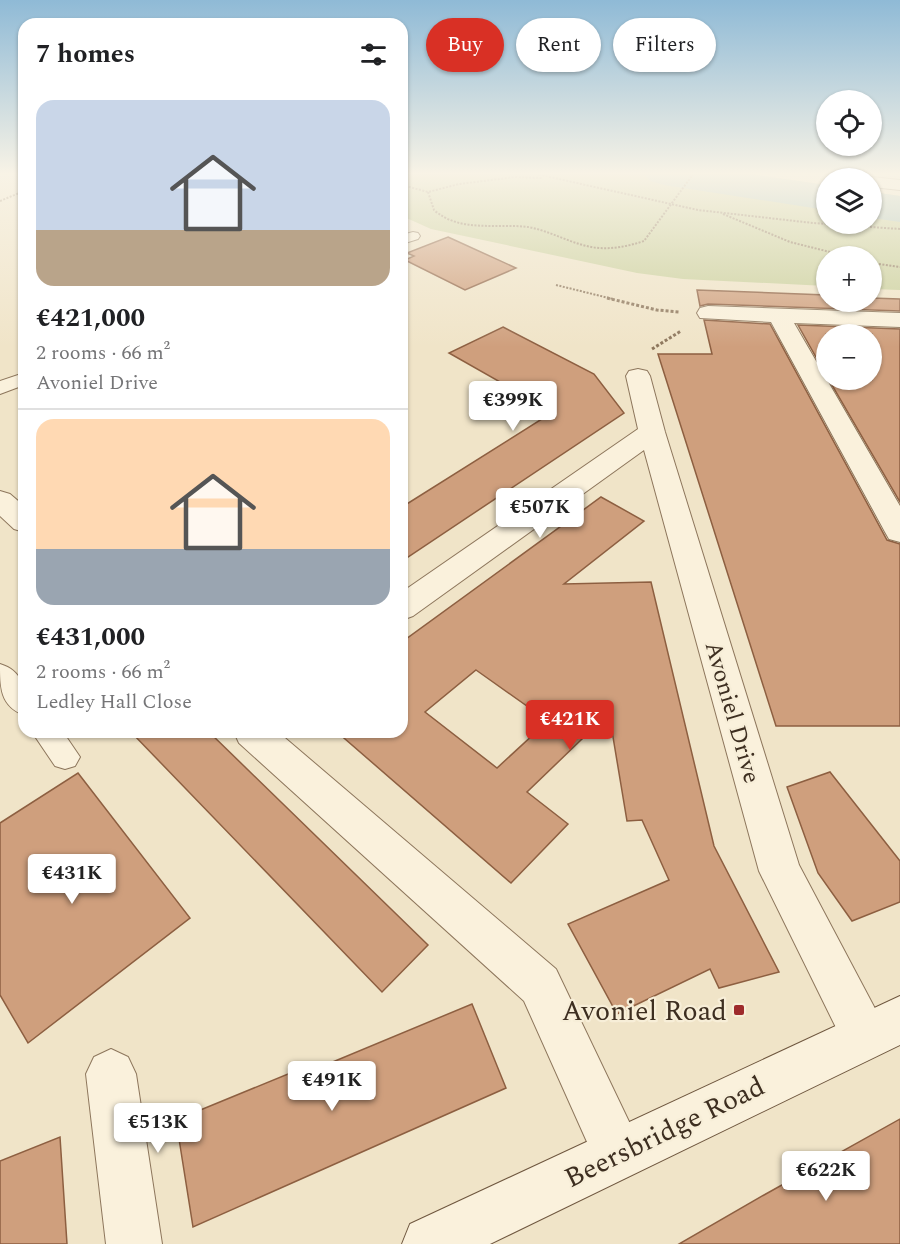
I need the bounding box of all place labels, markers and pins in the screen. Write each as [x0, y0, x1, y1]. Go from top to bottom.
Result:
pin: €399K [471, 381, 555, 432]
pin: €507K [498, 488, 582, 539]
pin: €421K [528, 700, 612, 751]
pin: €431K [30, 854, 114, 905]
place label: Avoniel Road [562, 990, 727, 1033]
marker: Avoniel Road [732, 1003, 746, 1017]
pin: €491K [290, 1061, 374, 1112]
pin: €513K [116, 1103, 200, 1154]
pin: €622K [784, 1151, 868, 1202]

